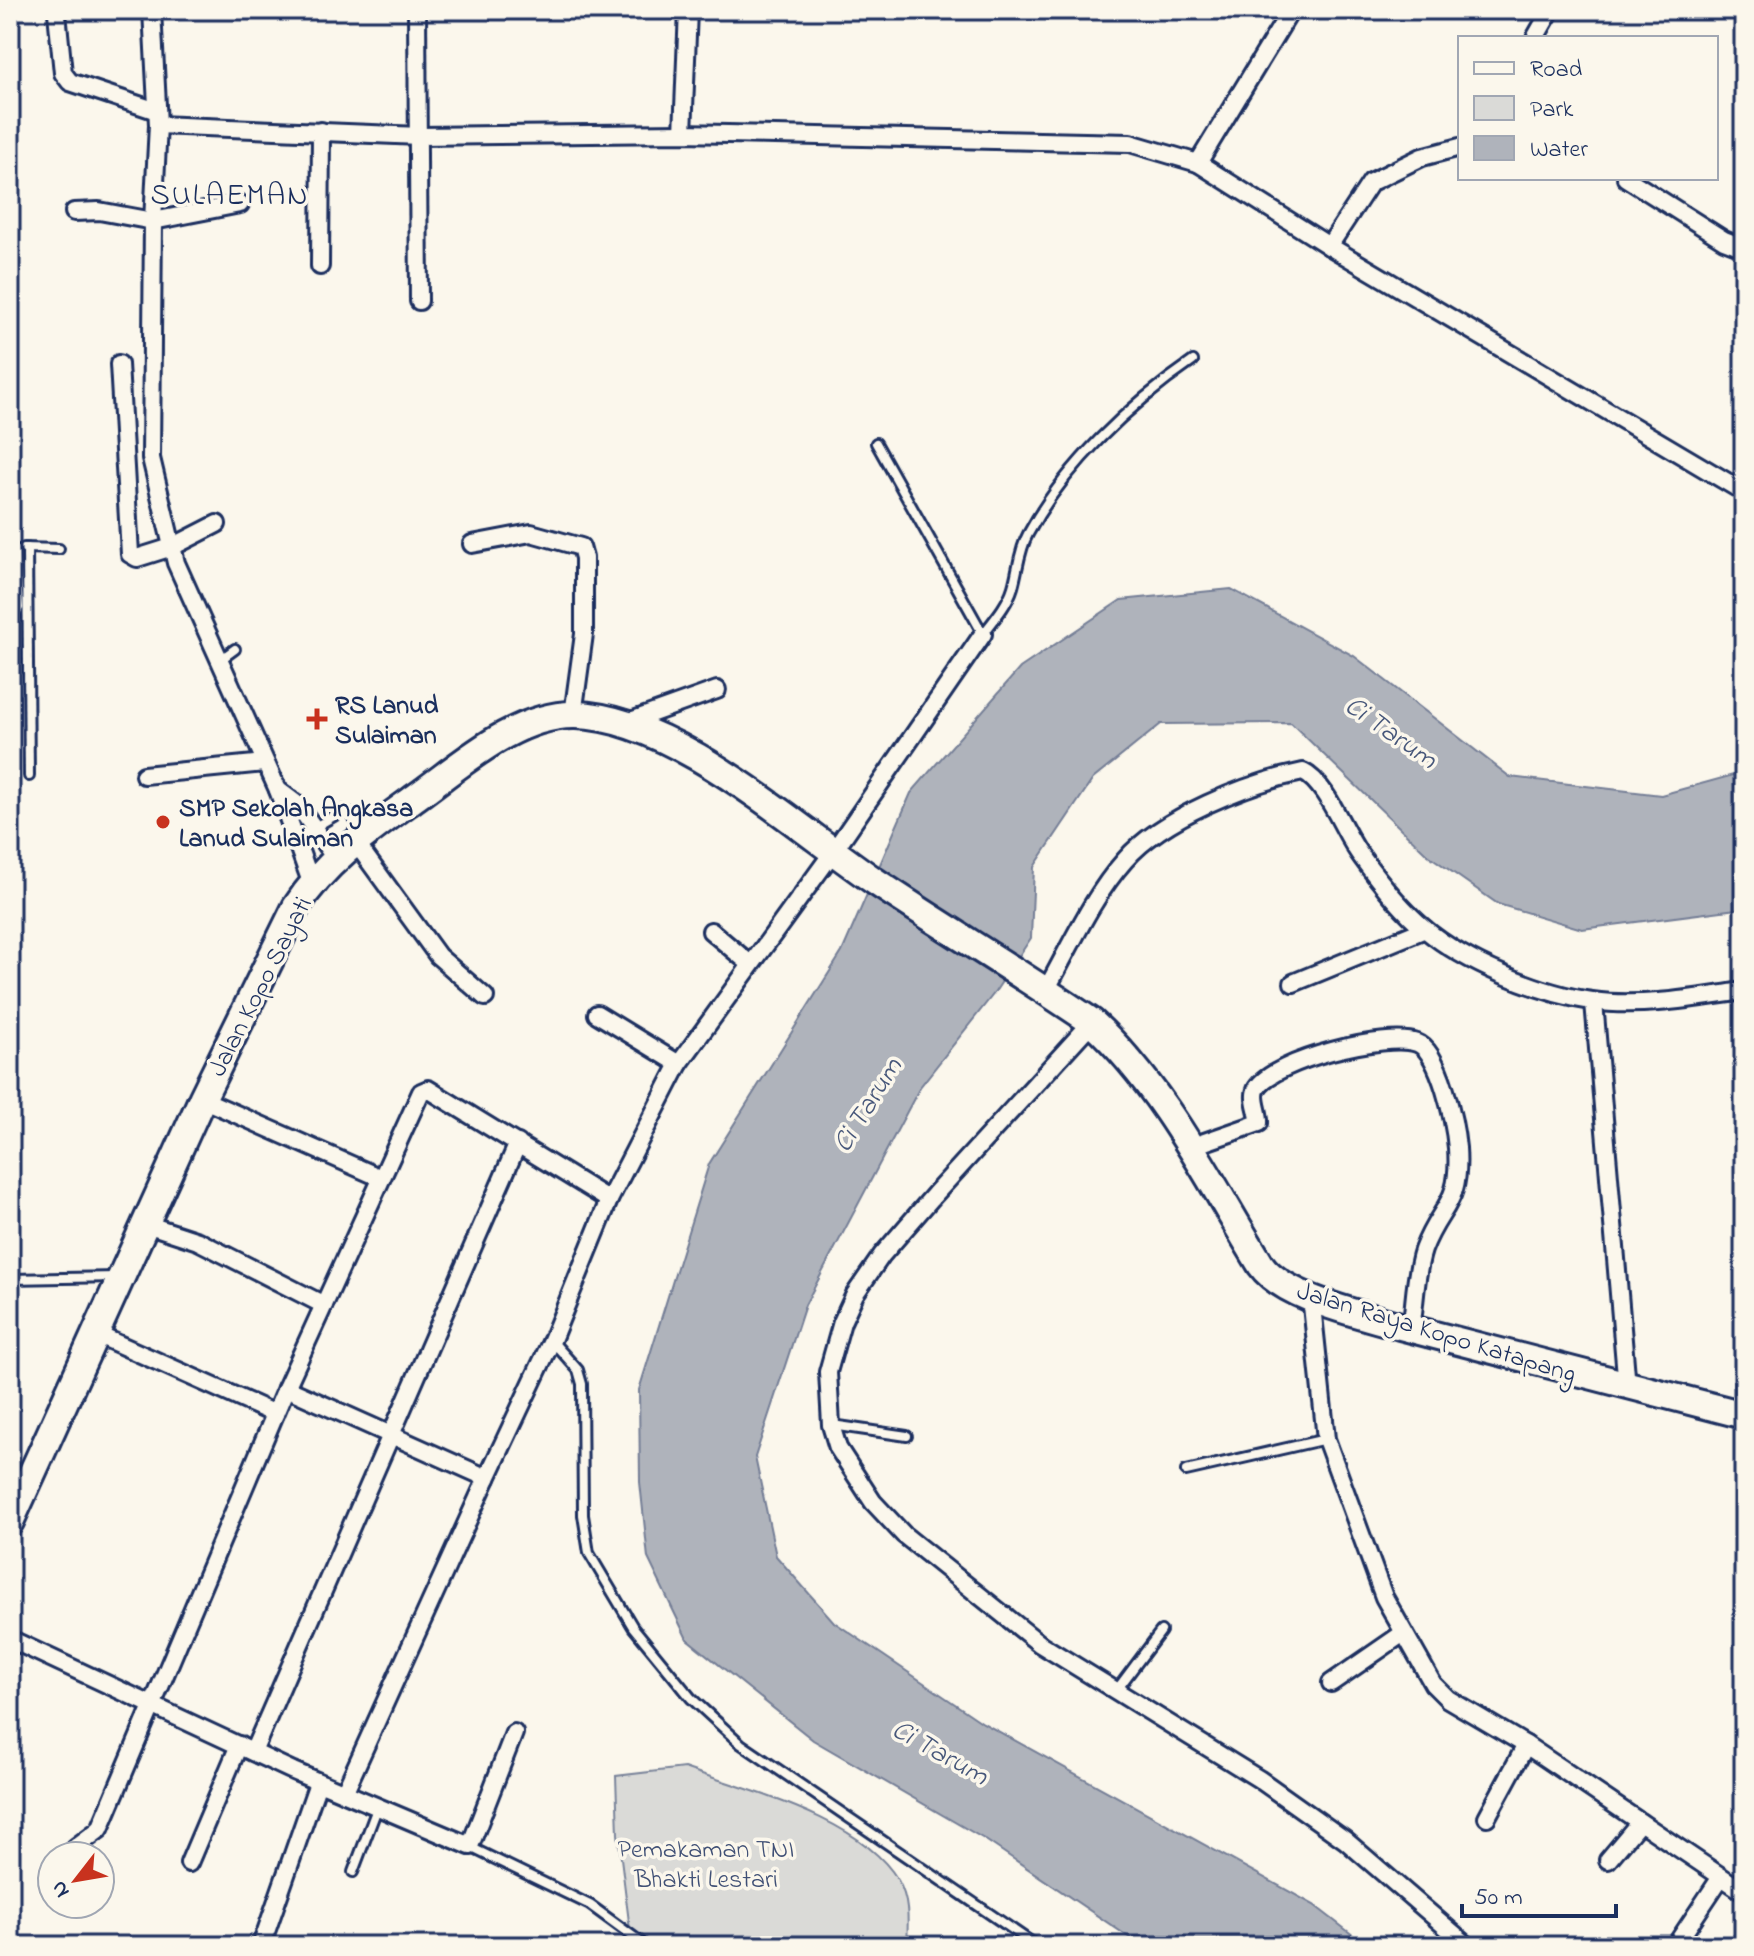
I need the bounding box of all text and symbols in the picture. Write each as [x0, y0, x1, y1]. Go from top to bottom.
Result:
legend [1458, 36, 1718, 180]
text: Road [1530, 53, 1583, 88]
text: Park [1530, 93, 1574, 128]
text: Water [1530, 133, 1588, 168]
district label: SULAEMAN [151, 175, 309, 219]
water label: Ci Tarum [1335, 687, 1445, 781]
place label: RS Lanud Sulaiman [335, 688, 439, 756]
marker: RS Lanud Sulaiman [306, 708, 328, 730]
place label: SMP Sekolah Angkasa Lanud Sulaiman [179, 791, 413, 859]
marker: SMP Sekolah Angkasa Lanud Sulaiman [154, 813, 172, 831]
street label: Jalan Kopo Sayati [200, 891, 323, 1084]
water label: Ci Tarum [824, 1050, 914, 1161]
street label: Jalan Raya Kopo Katapang [1292, 1273, 1580, 1394]
water label: Ci Tarum [883, 1711, 995, 1798]
park label: Pemakaman TNI Bhakti Lestari [618, 1832, 794, 1900]
north arrow [36, 1840, 116, 1920]
scale bar [1462, 1868, 1616, 1918]
text: N [44, 1874, 79, 1903]
text: 50 m [1474, 1881, 1523, 1916]

